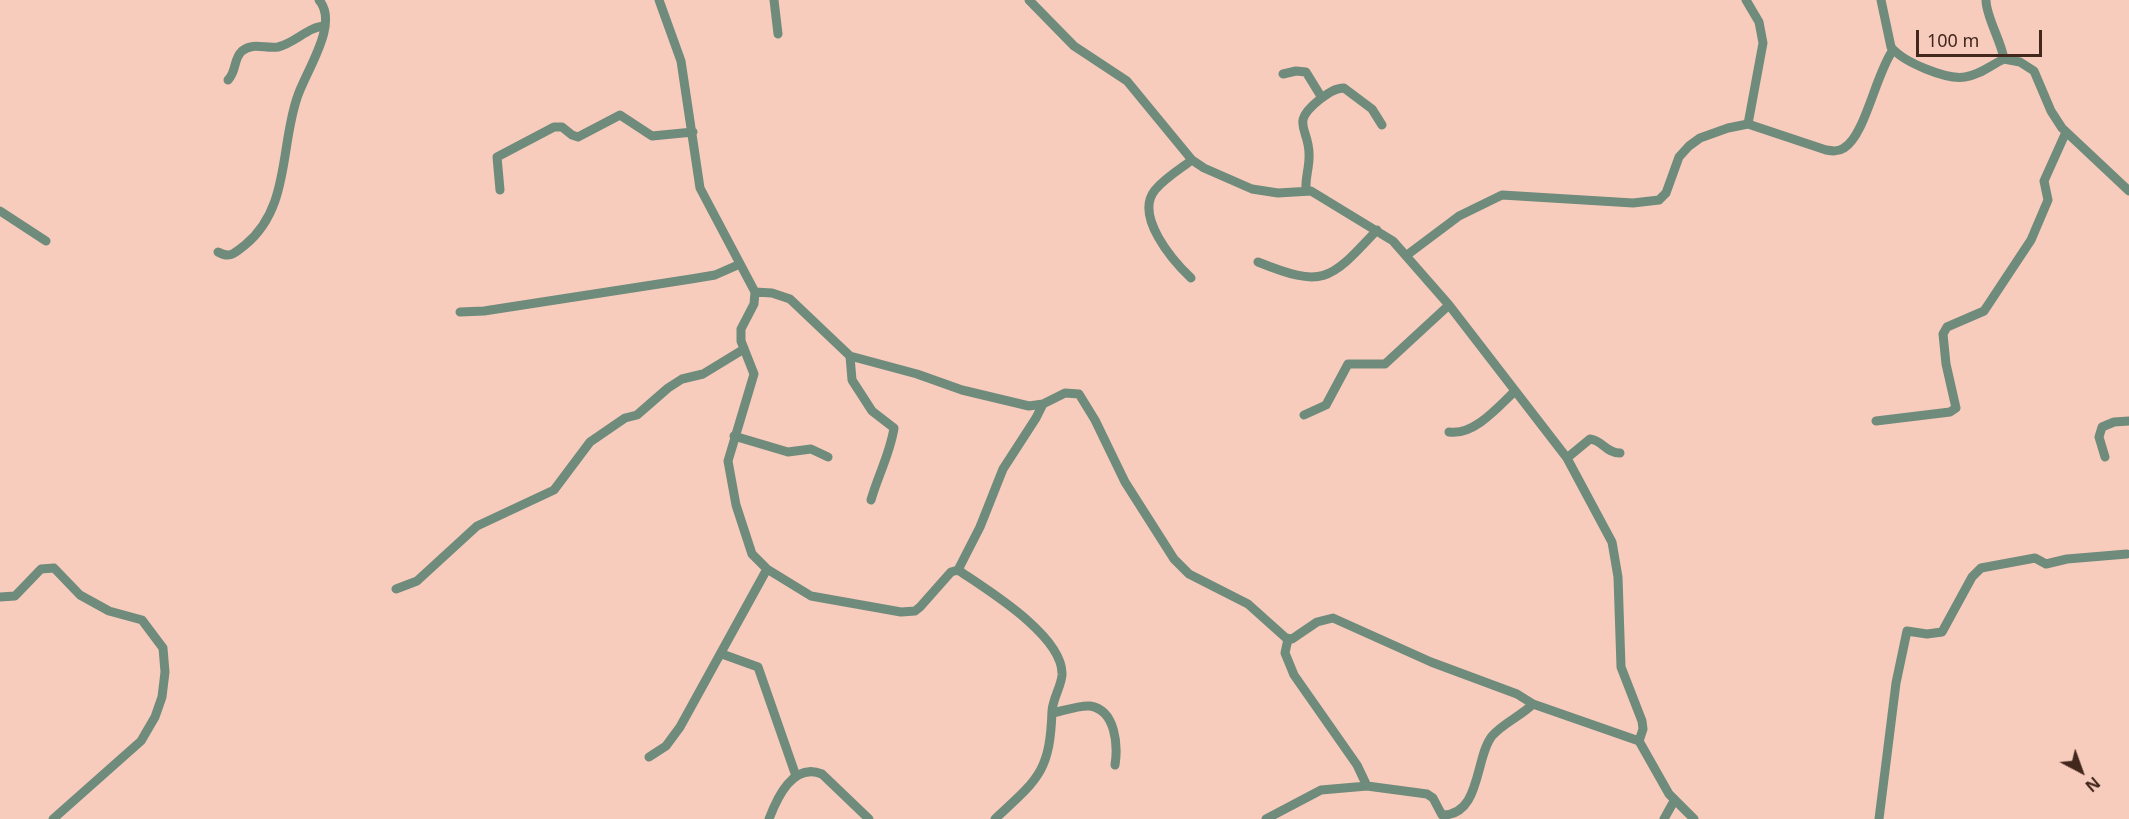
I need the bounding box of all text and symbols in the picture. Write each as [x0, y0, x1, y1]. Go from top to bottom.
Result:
scale bar [1919, 18, 2045, 56]
text: 100 m [1927, 28, 1979, 52]
north arrow [2051, 741, 2111, 801]
text: N [2081, 772, 2105, 797]

